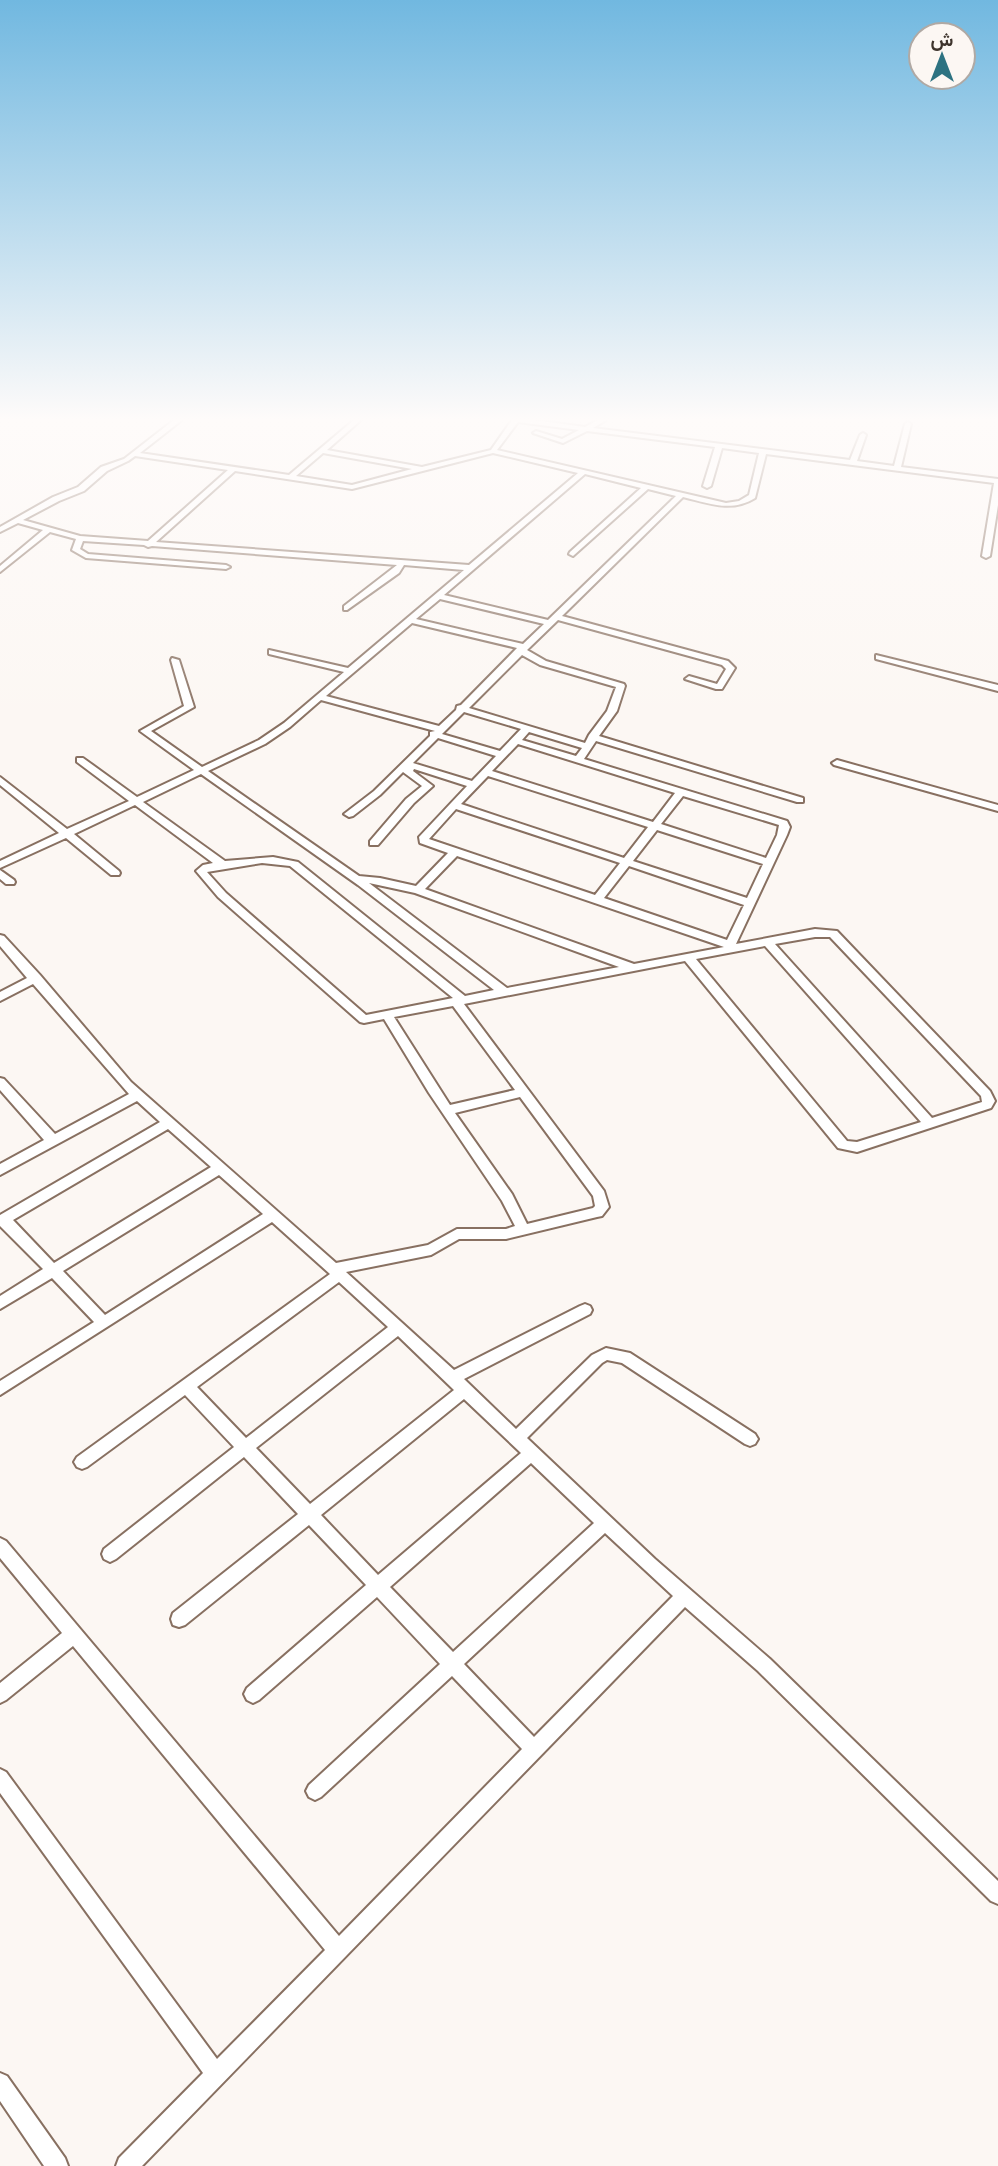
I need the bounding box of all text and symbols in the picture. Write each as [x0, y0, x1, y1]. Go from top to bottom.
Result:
north arrow [907, 21, 977, 91]
text: ش [931, 27, 954, 52]

